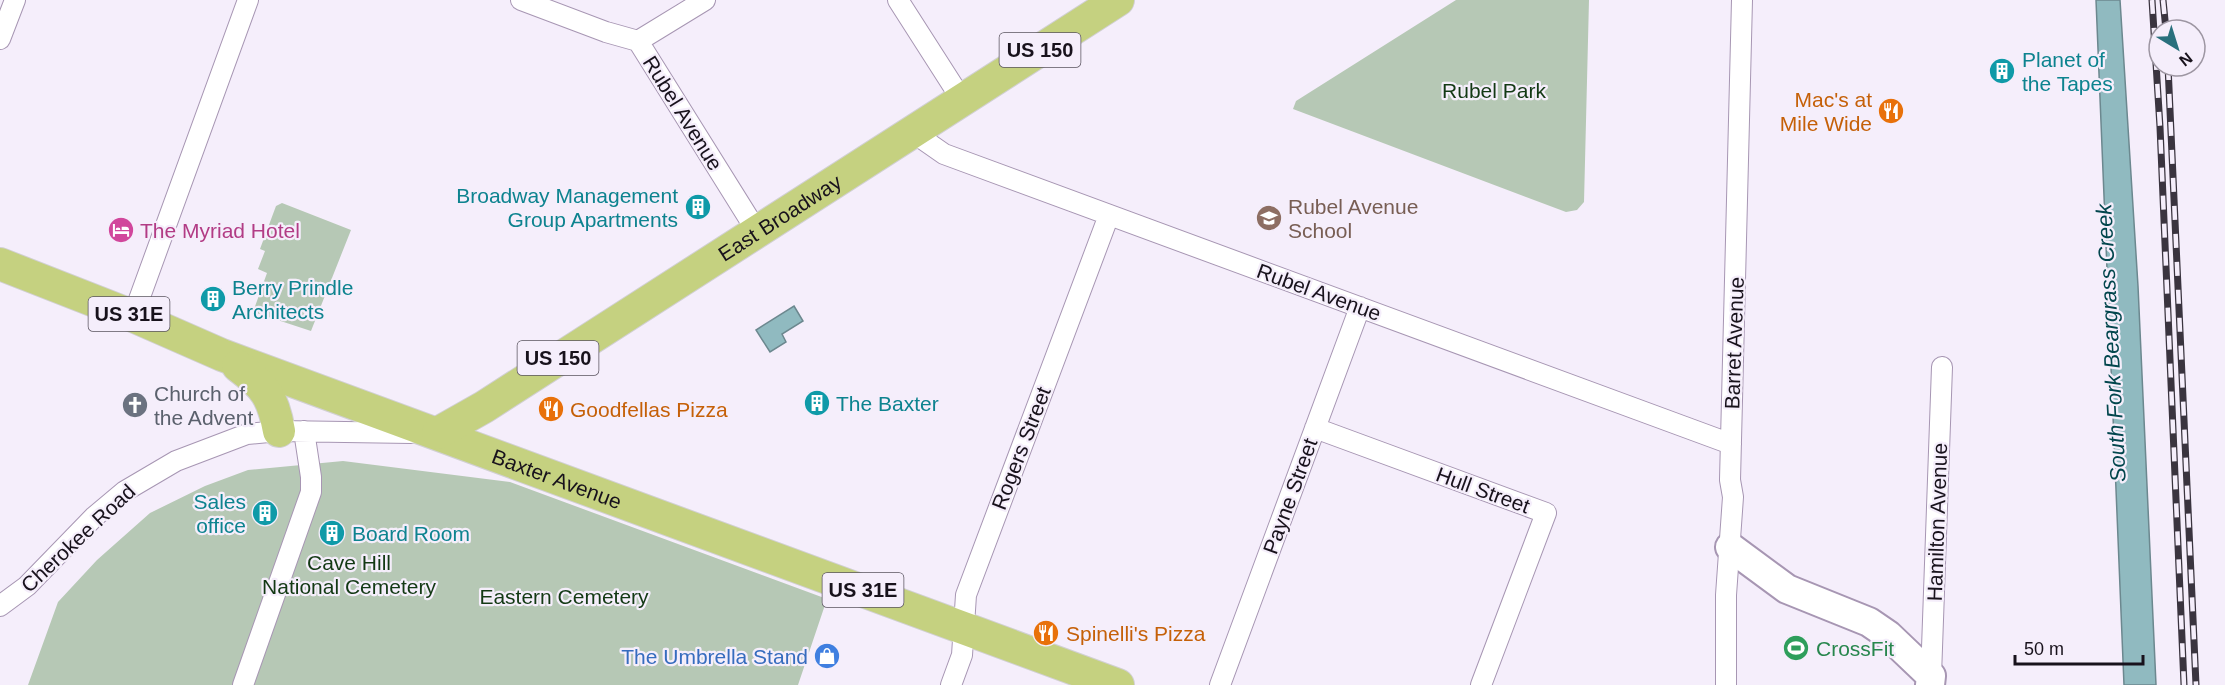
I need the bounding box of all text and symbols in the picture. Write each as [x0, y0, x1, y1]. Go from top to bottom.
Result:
north arrow [2147, 18, 2207, 78]
road number: US 150 [1000, 33, 1080, 67]
place label: Planet of the Tapes [2022, 48, 2113, 95]
text: N [2176, 49, 2196, 70]
street label: Rubel Avenue [639, 52, 727, 174]
building icon: Planet of the Tapes [1987, 56, 2017, 86]
park label: Rubel Park [1442, 79, 1546, 102]
place label: Mac's at Mile Wide [1780, 88, 1872, 135]
restaurant icon: Mac's at Mile Wide [1876, 96, 1906, 126]
street label: East Broadway [714, 169, 846, 265]
place label: Broadway Management Group Apartments [456, 184, 678, 231]
building icon: Broadway Management Group Apartments [683, 192, 713, 222]
place label: Rubel Avenue School [1288, 195, 1418, 242]
water label: South Fork Beargrass Creek [2091, 202, 2131, 483]
school or university icon: Rubel Avenue School [1254, 203, 1284, 233]
hotel icon: The Myriad Hotel [106, 215, 136, 245]
place label: The Myriad Hotel [140, 219, 300, 242]
street label: Rubel Avenue [1254, 259, 1384, 325]
place label: Berry Prindle Architects [232, 276, 353, 323]
street label: Barret Avenue [1720, 276, 1748, 410]
building icon: Berry Prindle Architects [198, 284, 228, 314]
road number: US 31E [88, 297, 170, 331]
road number: US 150 [518, 341, 598, 375]
place label: Church of the Advent [154, 382, 253, 429]
street label: Rogers Street [987, 383, 1055, 513]
building icon: The Baxter [802, 388, 832, 418]
church icon: Church of the Advent [120, 390, 150, 420]
place label: The Baxter [836, 392, 939, 415]
restaurant icon: Goodfellas Pizza [536, 394, 566, 424]
place label: Goodfellas Pizza [570, 398, 728, 421]
street label: Payne Street [1258, 435, 1322, 557]
street label: Hamilton Avenue [1923, 442, 1951, 602]
street label: Baxter Avenue [489, 444, 625, 513]
street label: Hull Street [1433, 462, 1533, 518]
street label: Cherokee Road [16, 479, 140, 597]
place label: Sales office [193, 490, 246, 537]
building icon: Sales office [250, 498, 280, 528]
building icon: Board Room [317, 518, 347, 548]
place label: Board Room [352, 522, 470, 545]
park label: Cave Hill National Cemetery [262, 551, 436, 598]
road number: US 31E [822, 573, 904, 607]
park label: Eastern Cemetery [479, 585, 649, 608]
restaurant icon: Spinelli's Pizza [1031, 618, 1061, 648]
place label: Spinelli's Pizza [1066, 622, 1206, 645]
scale bar [2015, 628, 2142, 666]
sports icon: CrossFit [1781, 633, 1811, 663]
place label: CrossFit [1816, 637, 1894, 660]
text: 50 m [2024, 639, 2064, 659]
shop icon: The Umbrella Stand [812, 641, 842, 671]
place label: The Umbrella Stand [621, 645, 808, 668]

